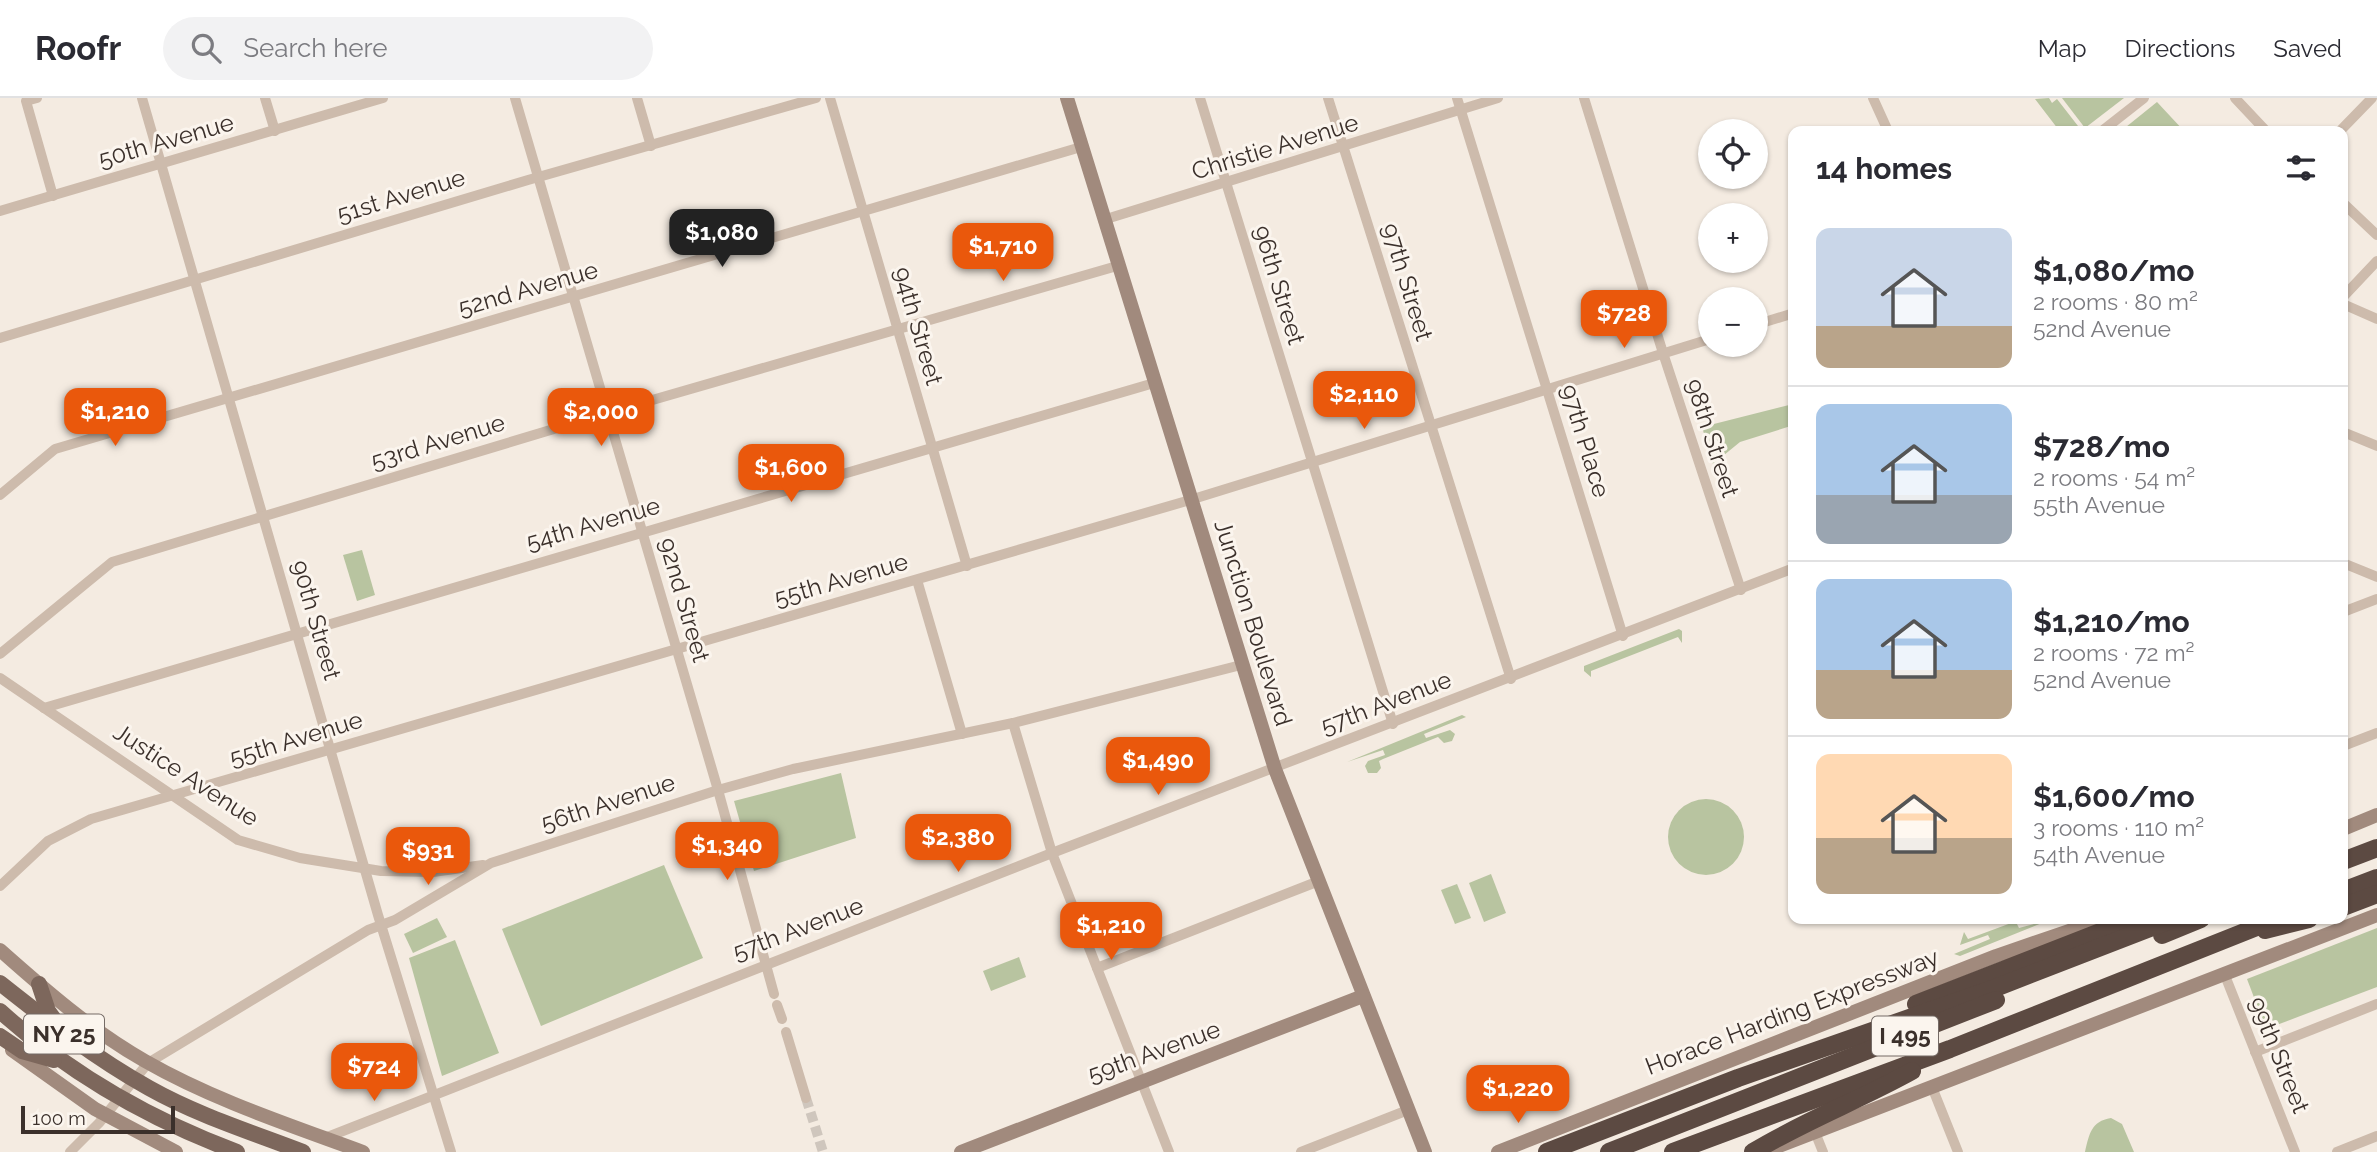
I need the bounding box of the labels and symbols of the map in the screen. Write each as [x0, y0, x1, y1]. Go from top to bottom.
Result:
street label: 50th Avenue [95, 107, 237, 174]
street label: Christie Avenue [1188, 107, 1362, 186]
street label: 51st Avenue [333, 162, 468, 229]
pin: $1,080 [665, 209, 779, 269]
street label: 97th Street [1376, 220, 1439, 344]
street label: 96th Street [1248, 222, 1311, 348]
pin: $1,710 [946, 223, 1060, 283]
street label: 52nd Avenue [455, 255, 601, 322]
street label: 94th Street [888, 263, 949, 388]
pin: $728 [1583, 290, 1665, 350]
pin: $2,110 [1307, 372, 1421, 431]
street label: 98th Street [1680, 375, 1745, 501]
street label: 97th Place [1555, 381, 1616, 501]
pin: $1,210 [58, 388, 172, 448]
pin: $2,000 [544, 388, 658, 448]
street label: 53rd Avenue [367, 407, 508, 476]
pin: $1,600 [734, 444, 848, 504]
street label: 54th Avenue [523, 491, 663, 556]
street label: Junction Boulevard [1208, 516, 1299, 729]
street label: 92nd Street [653, 534, 716, 665]
street label: 55th Avenue [771, 547, 911, 612]
street label: 90th Street [286, 557, 347, 683]
street label: 57th Avenue [1316, 664, 1455, 741]
street label: 55th Avenue [226, 705, 366, 773]
street label: Justice Avenue [108, 717, 264, 832]
pin: $1,490 [1101, 738, 1215, 797]
street label: 56th Avenue [537, 767, 679, 838]
pin: $2,380 [901, 814, 1015, 874]
pin: $1,340 [670, 822, 784, 882]
pin: $931 [387, 828, 469, 887]
street label: 57th Avenue [728, 890, 867, 967]
pin: $1,210 [1054, 902, 1168, 962]
street label: Horace Harding Expressway [1641, 942, 1943, 1081]
street label: 99th Street [2243, 992, 2316, 1117]
street label: 59th Avenue [1084, 1014, 1224, 1089]
road number: NY 25 [24, 1015, 104, 1054]
road number: I 495 [1872, 1016, 1938, 1056]
pin: $724 [333, 1044, 415, 1103]
pin: $1,220 [1461, 1066, 1575, 1125]
scale bar [21, 1103, 175, 1135]

